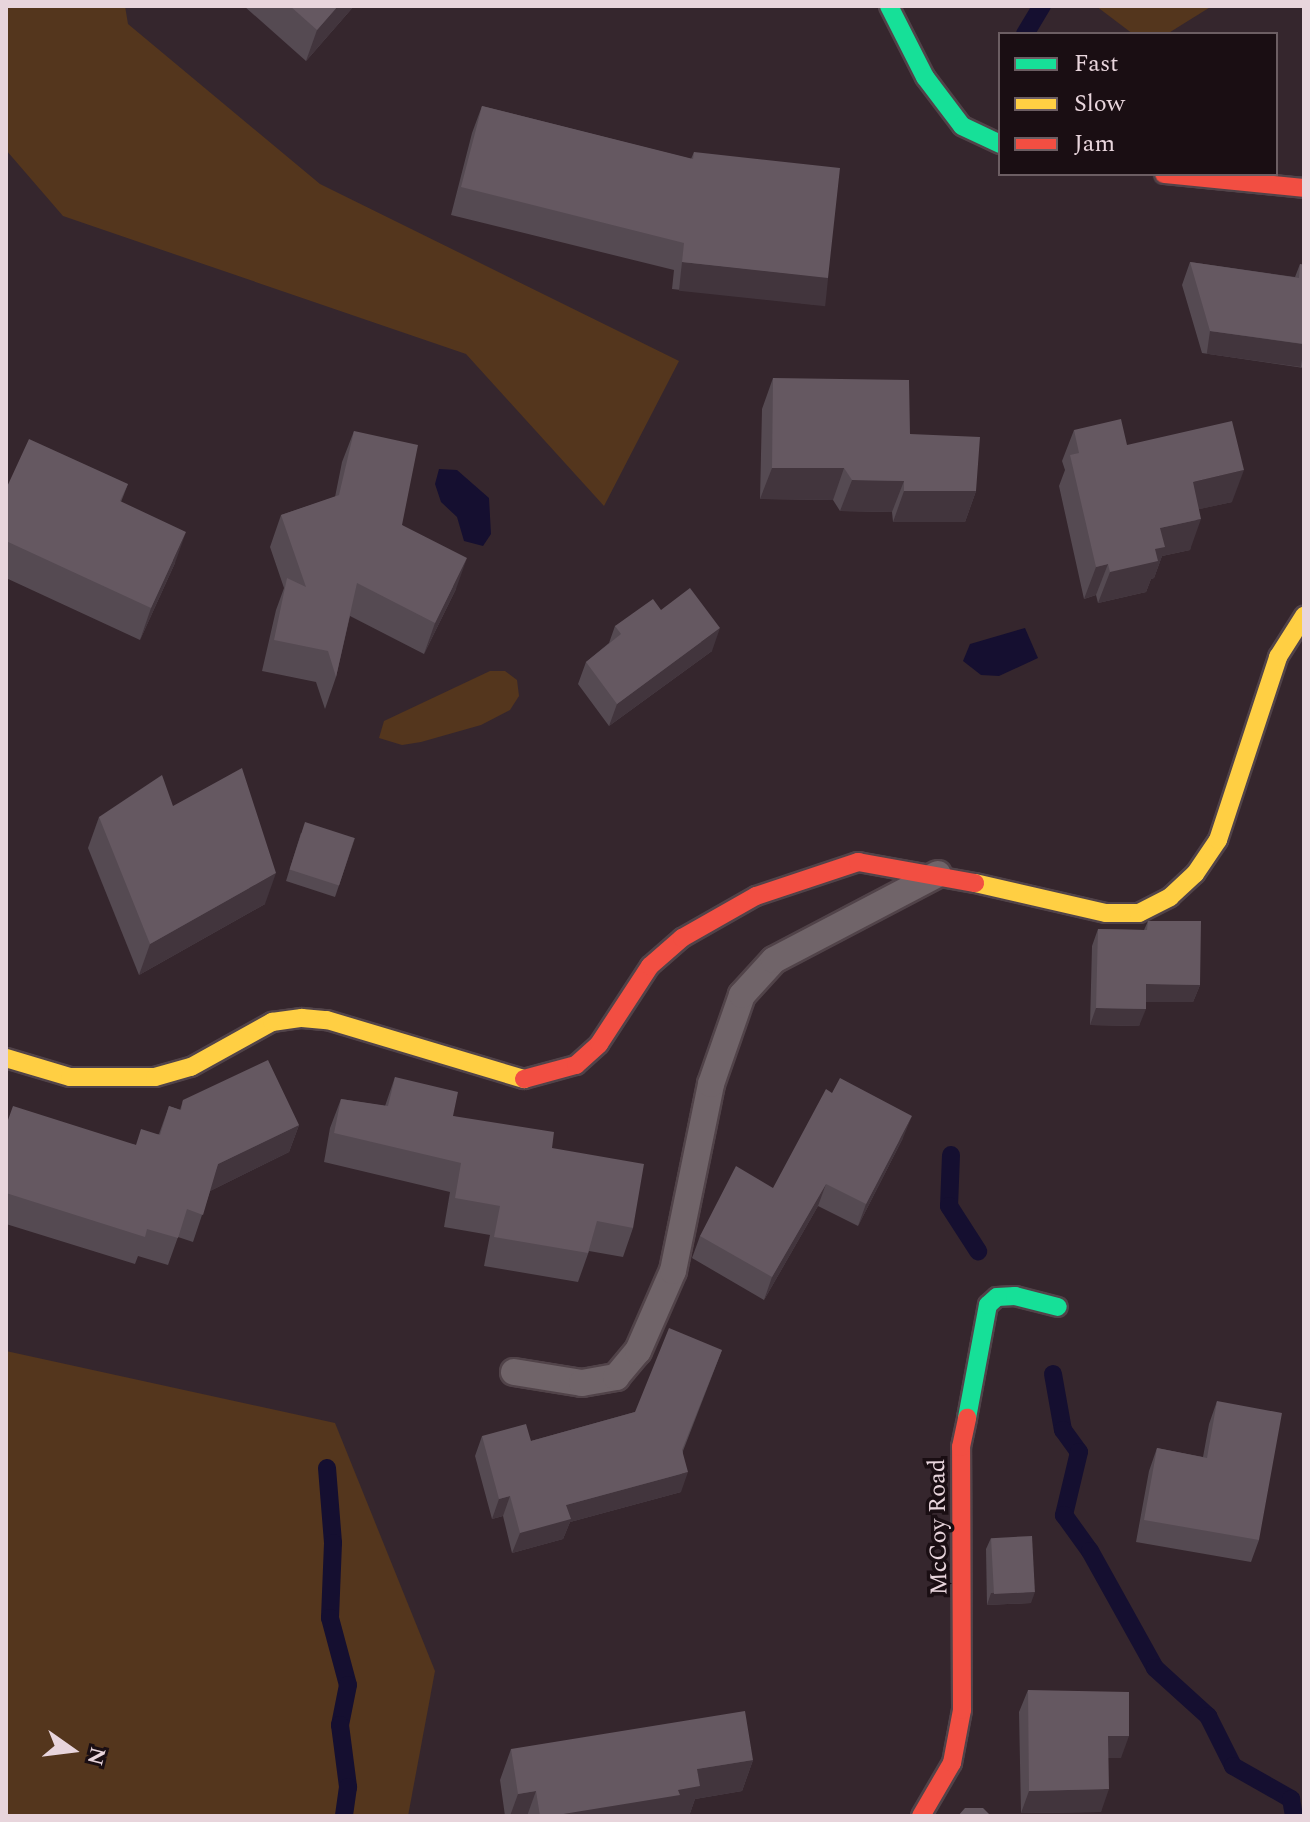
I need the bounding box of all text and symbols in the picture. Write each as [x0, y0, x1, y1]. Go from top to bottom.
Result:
legend [998, 32, 1278, 176]
text: Fast [1074, 46, 1119, 82]
text: Slow [1074, 86, 1125, 122]
text: Jam [1074, 126, 1115, 162]
street label: McCoy Road [923, 1459, 955, 1595]
north arrow [32, 1710, 112, 1790]
text: N [78, 1743, 114, 1769]

